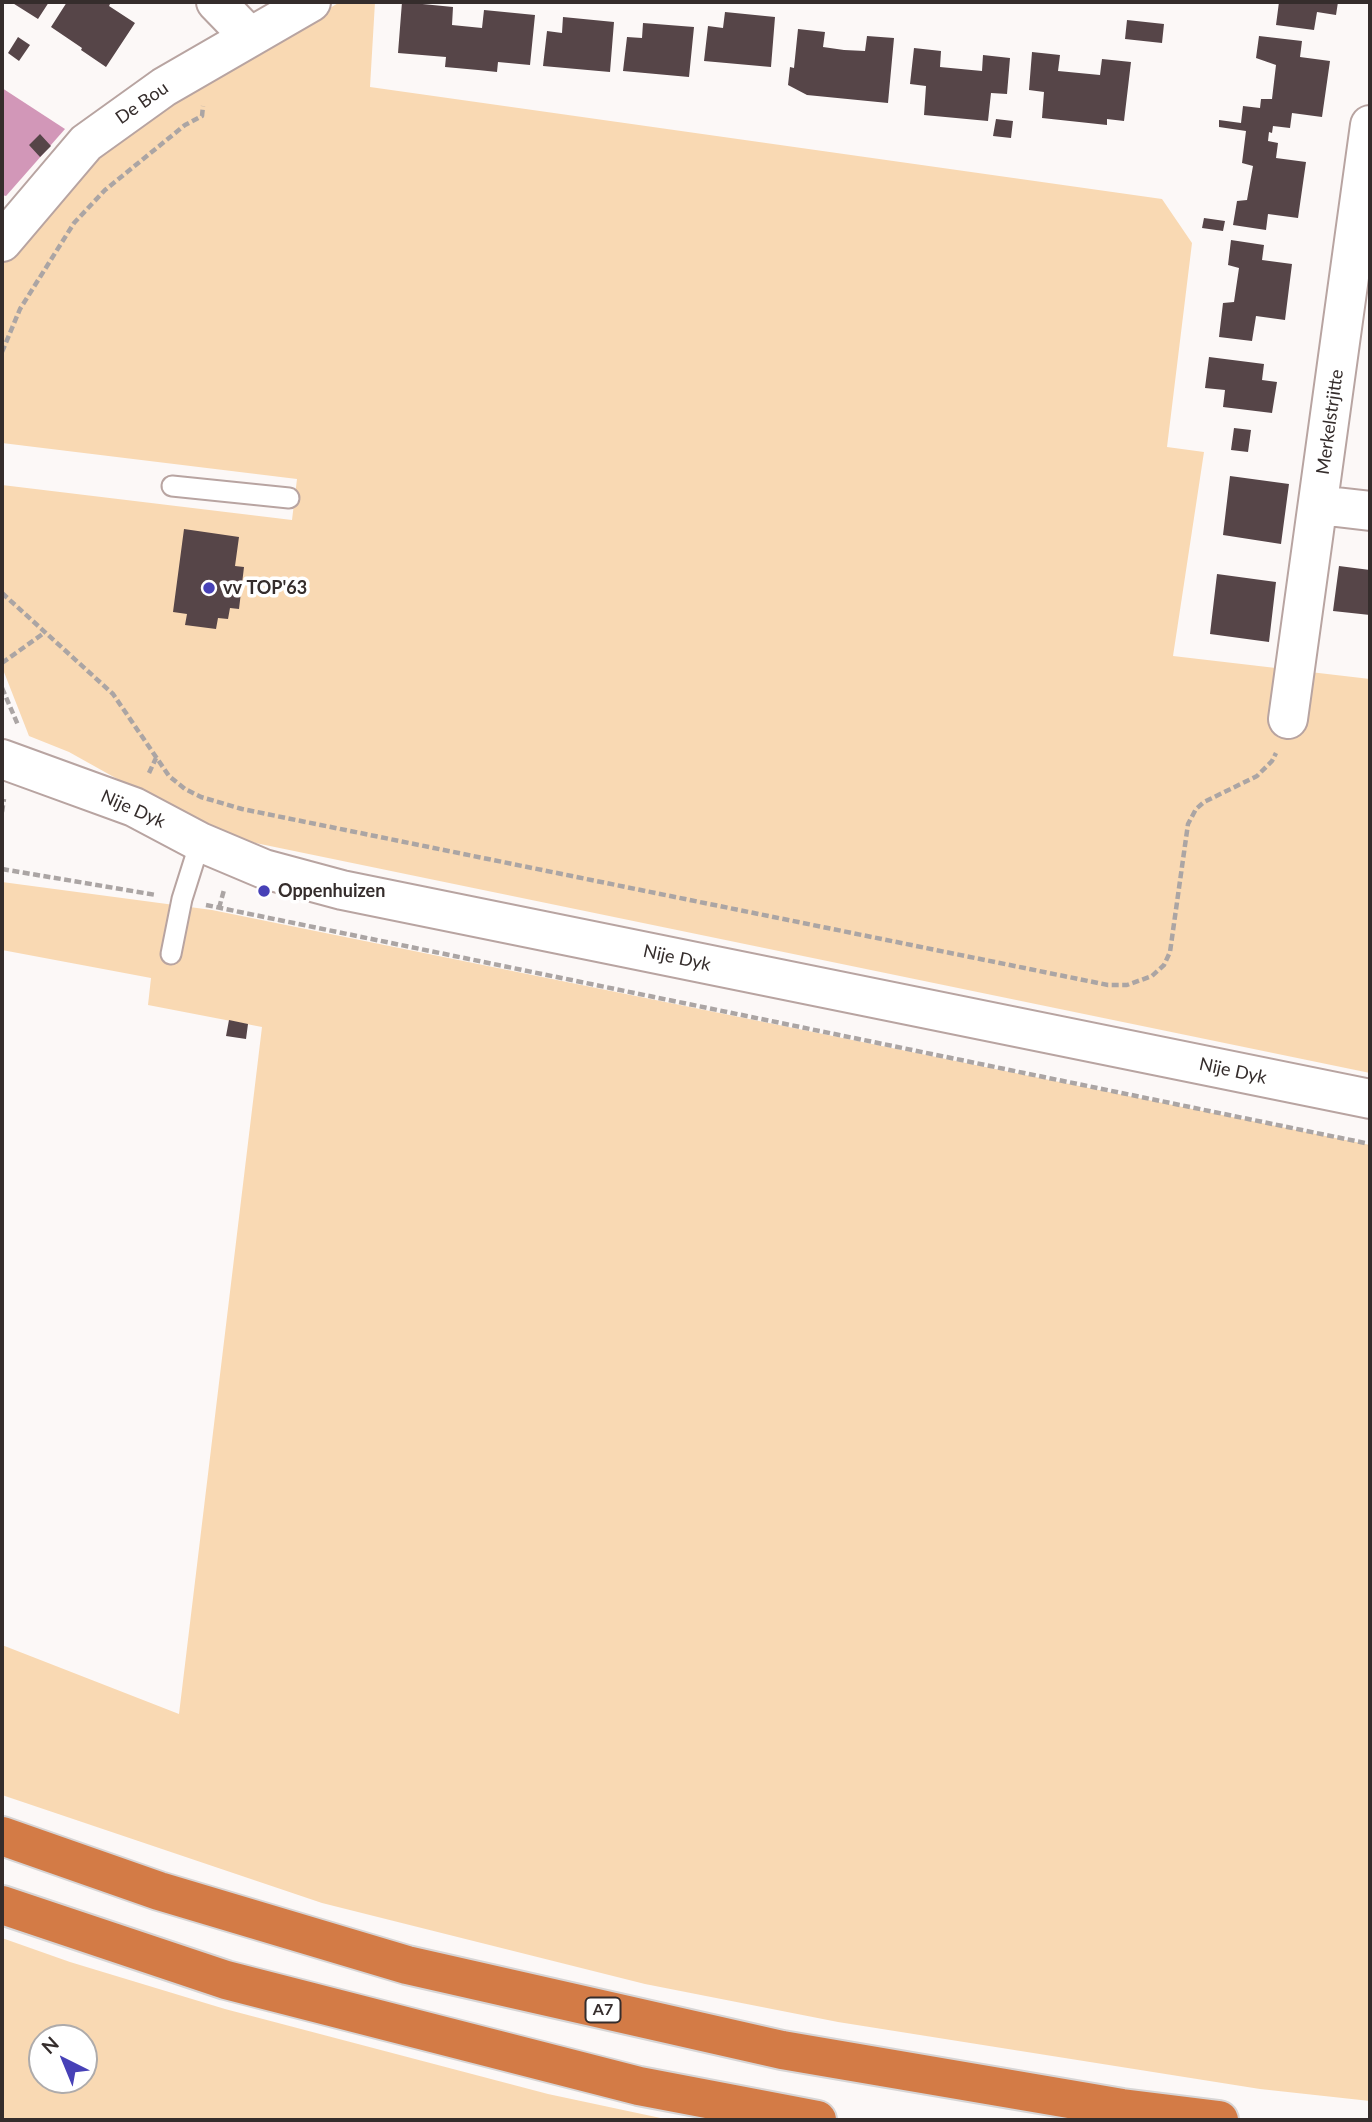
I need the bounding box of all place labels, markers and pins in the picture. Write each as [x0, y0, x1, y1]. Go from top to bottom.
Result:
place label: vv TOP'63 [223, 577, 307, 599]
marker: vv TOP'63 [201, 580, 217, 596]
place label: Oppenhuizen [278, 880, 385, 902]
marker: Oppenhuizen [256, 883, 272, 899]

